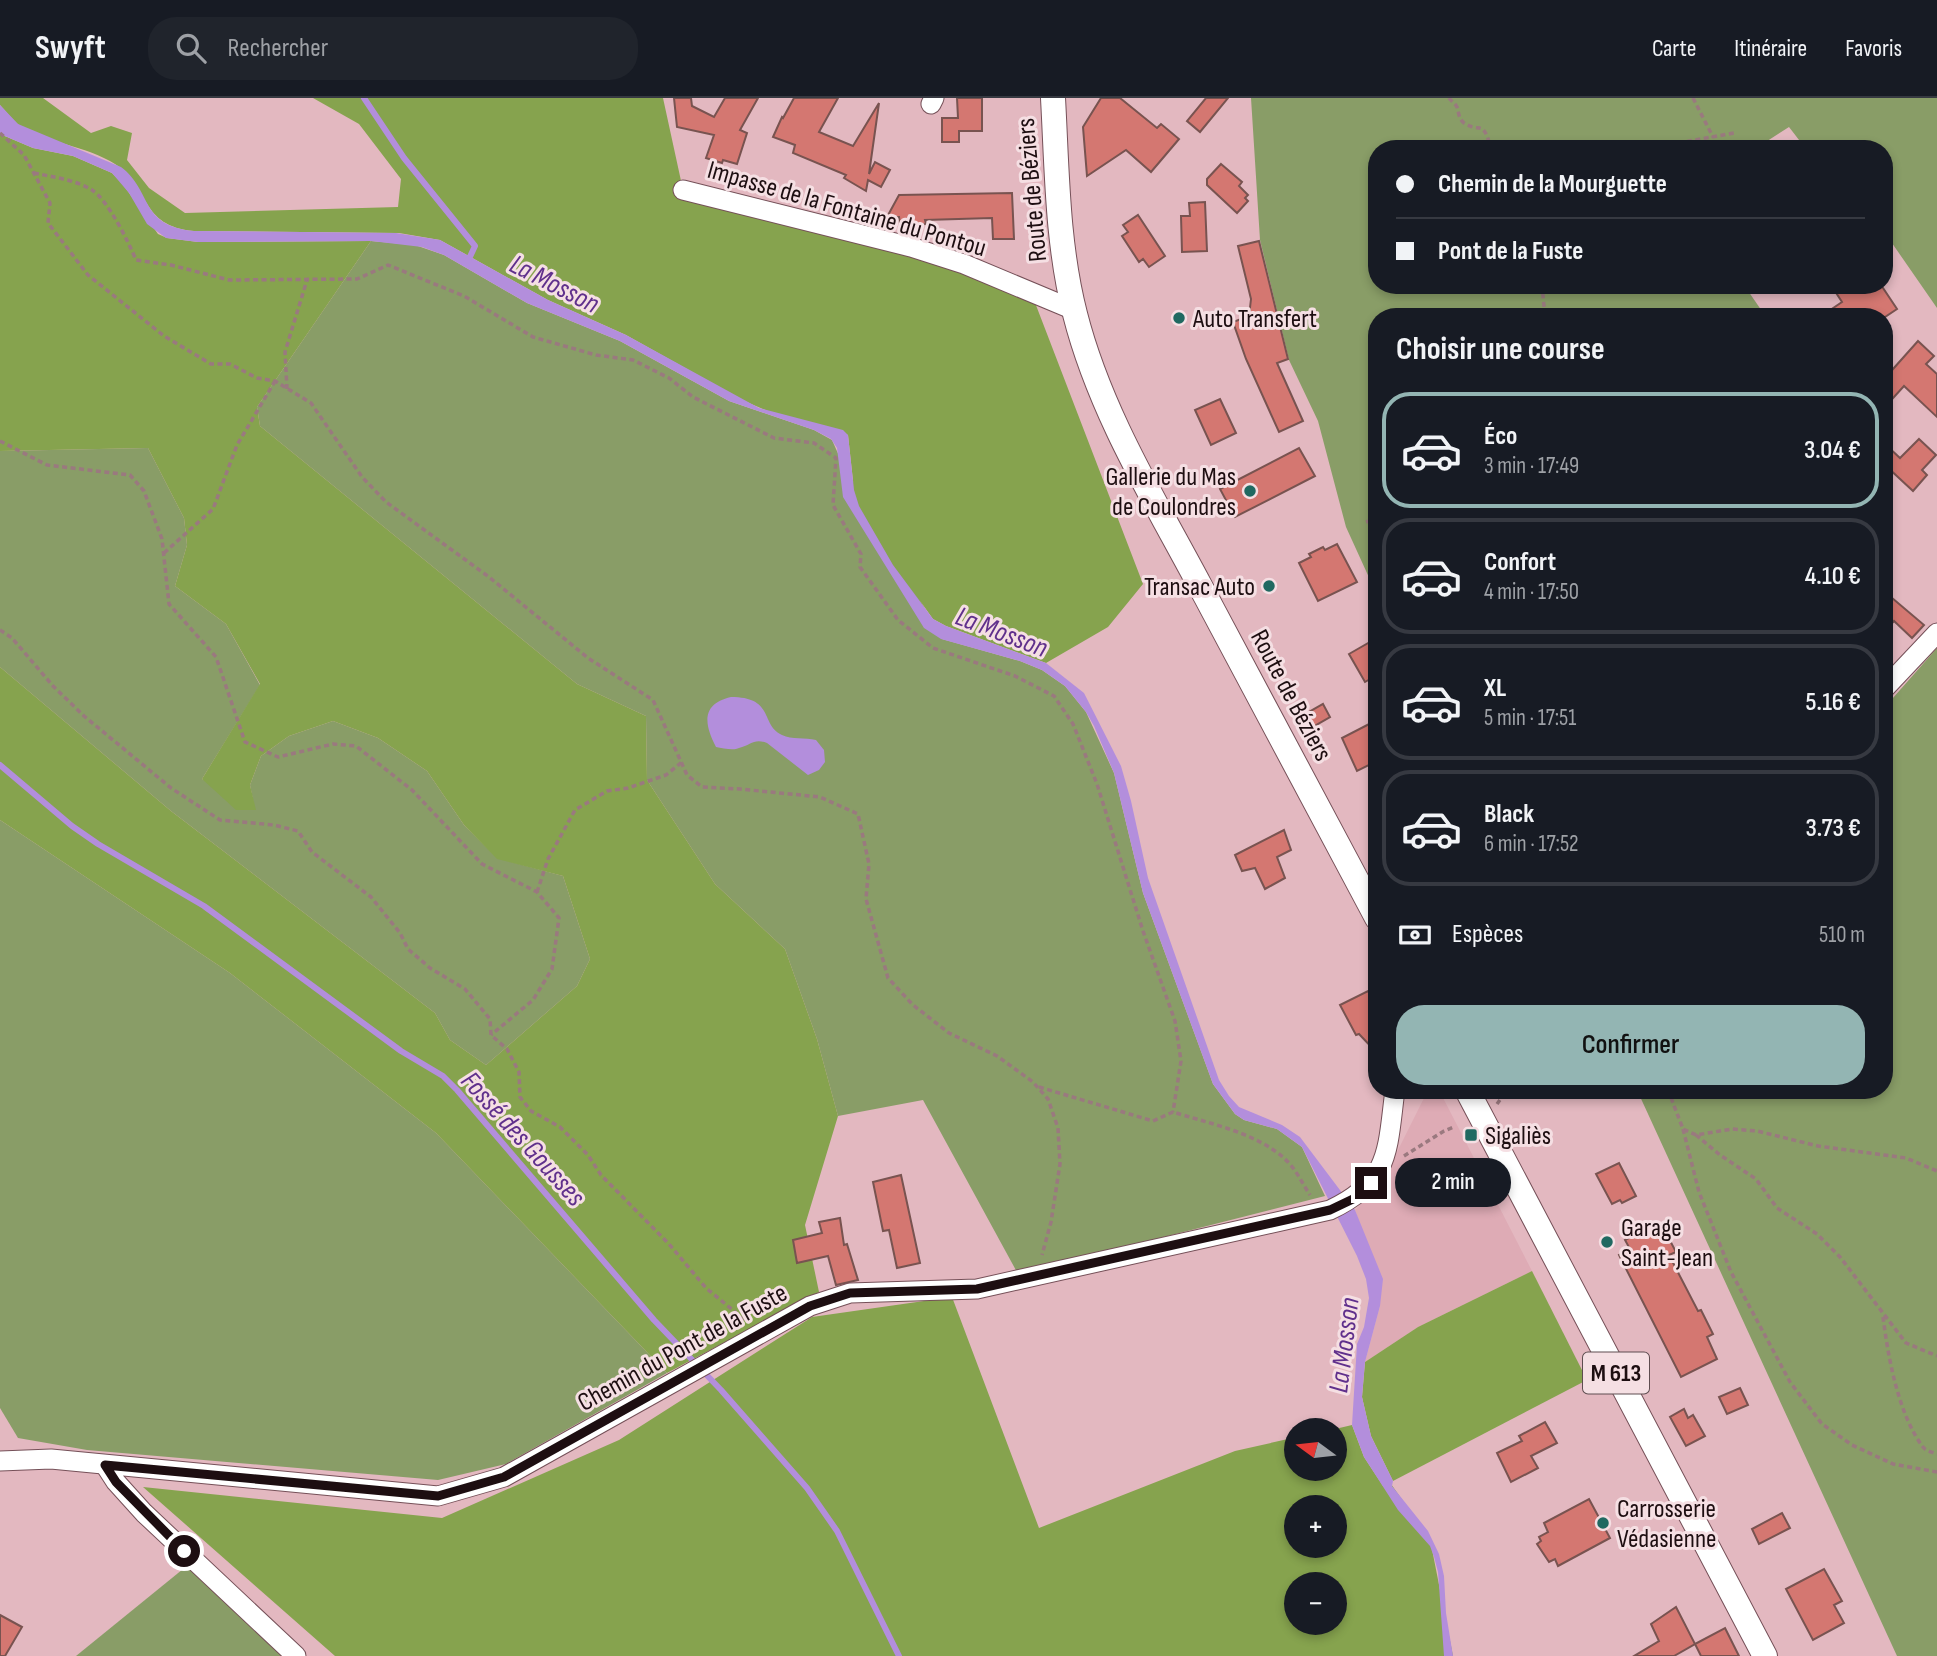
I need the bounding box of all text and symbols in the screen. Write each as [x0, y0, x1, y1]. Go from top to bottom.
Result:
search box [148, 17, 638, 80]
text: Swyft [35, 28, 106, 68]
icon: search [172, 29, 210, 67]
text: Rechercher [228, 33, 328, 64]
text: Carte [1652, 34, 1696, 63]
text: Itinéraire [1734, 34, 1807, 63]
text: Favoris [1845, 34, 1902, 63]
street label: Route de Béziers [1011, 117, 1054, 263]
street label: Impasse de la Fontaine du Pontou [704, 155, 989, 264]
text: Chemin de la Mourguette [1438, 169, 1667, 200]
text: Pont de la Fuste [1438, 236, 1583, 267]
water label: La Mosson [504, 248, 605, 321]
place label: Auto Transfert [1192, 304, 1317, 335]
marker: Auto Transfert [1171, 310, 1187, 326]
text: Choisir une course [1396, 330, 1605, 369]
icon: car [1400, 419, 1463, 482]
text: Éco [1484, 421, 1517, 452]
text: 3.04 € [1804, 435, 1861, 466]
text: 3 min · 17:49 [1484, 452, 1579, 480]
place label: Gallerie du Mas de Coulondres [1106, 462, 1236, 523]
marker: Gallerie du Mas de Coulondres [1242, 483, 1258, 499]
icon: car [1400, 545, 1463, 608]
text: Confort [1484, 547, 1556, 578]
text: 4.10 € [1805, 561, 1861, 592]
place label: Transac Auto [1144, 572, 1255, 603]
marker: Transac Auto [1261, 578, 1277, 594]
text: 4 min · 17:50 [1484, 578, 1579, 606]
water label: La Mosson [951, 600, 1052, 665]
street label: Route de Béziers [1243, 625, 1338, 767]
icon: car [1400, 671, 1463, 734]
text: XL [1484, 673, 1506, 704]
text: 5.16 € [1805, 687, 1861, 718]
text: 5 min · 17:51 [1484, 704, 1576, 732]
icon: car [1400, 797, 1463, 860]
text: Black [1484, 799, 1534, 830]
text: 3.73 € [1806, 813, 1861, 844]
text: 6 min · 17:52 [1484, 830, 1579, 858]
icon: cash [1396, 916, 1434, 954]
text: Espèces [1452, 919, 1523, 950]
text: 510 m [1819, 921, 1865, 949]
button: Confirmer [1396, 1005, 1865, 1085]
water label: Fossé des Gousses [454, 1065, 592, 1213]
place label: Sigaliès [1485, 1121, 1551, 1152]
marker: Sigaliès [1463, 1127, 1479, 1143]
callout: 2 min [1396, 1158, 1511, 1208]
route end [1355, 1167, 1387, 1199]
text: 2 min [1431, 1168, 1475, 1196]
place label: Garage Saint-Jean [1621, 1213, 1713, 1274]
marker: Garage Saint-Jean [1599, 1234, 1615, 1250]
street label: Chemin du Pont de la Fuste [573, 1278, 793, 1419]
water label: La Mosson [1322, 1295, 1367, 1395]
road number: M 613 [1583, 1352, 1649, 1394]
north arrow [1284, 1418, 1348, 1480]
map controls [1284, 1418, 1347, 1635]
place label: Carrosserie Védasienne [1617, 1494, 1717, 1555]
button: + [1284, 1495, 1347, 1558]
marker: Carrosserie Védasienne [1595, 1515, 1611, 1531]
route start [168, 1535, 200, 1567]
button: − [1284, 1572, 1347, 1635]

